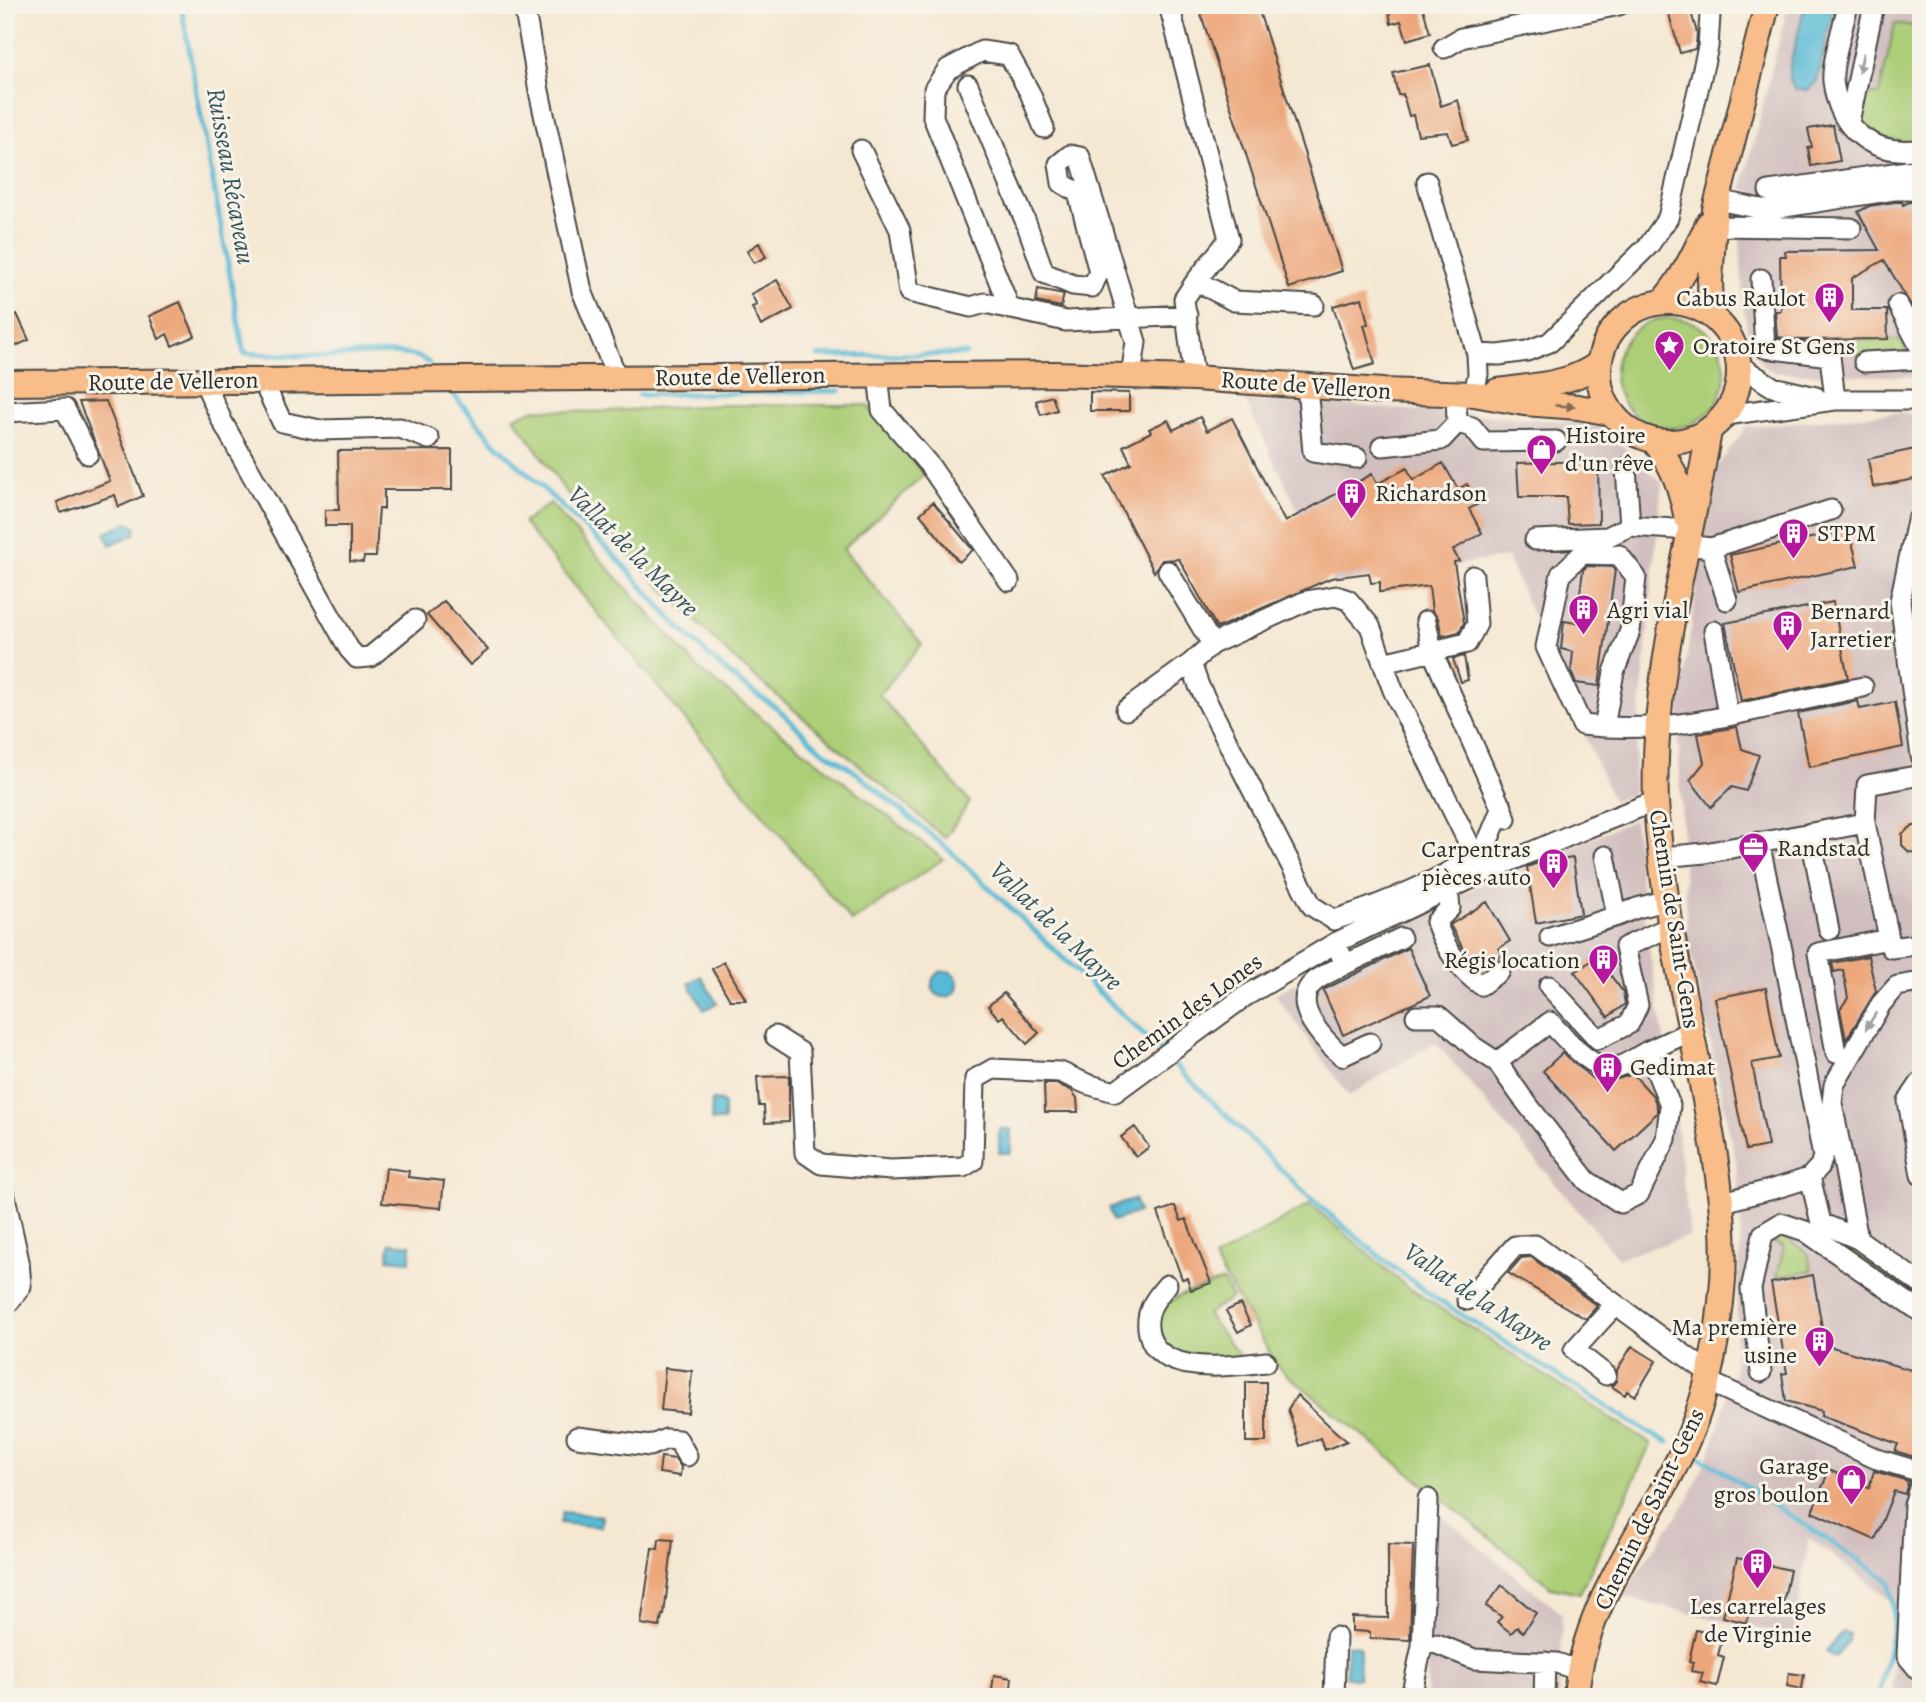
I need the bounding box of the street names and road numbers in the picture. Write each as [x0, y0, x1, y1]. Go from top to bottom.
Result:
street label: Route de Velleron [654, 359, 826, 393]
street label: Route de Velleron [1220, 363, 1392, 407]
street label: Route de Velleron [87, 364, 259, 398]
street label: Chemin de Saint-Gens [1642, 807, 1708, 1031]
street label: Chemin des Lones [1105, 945, 1269, 1077]
street label: Chemin de Saint-Gens [1586, 1403, 1712, 1615]

